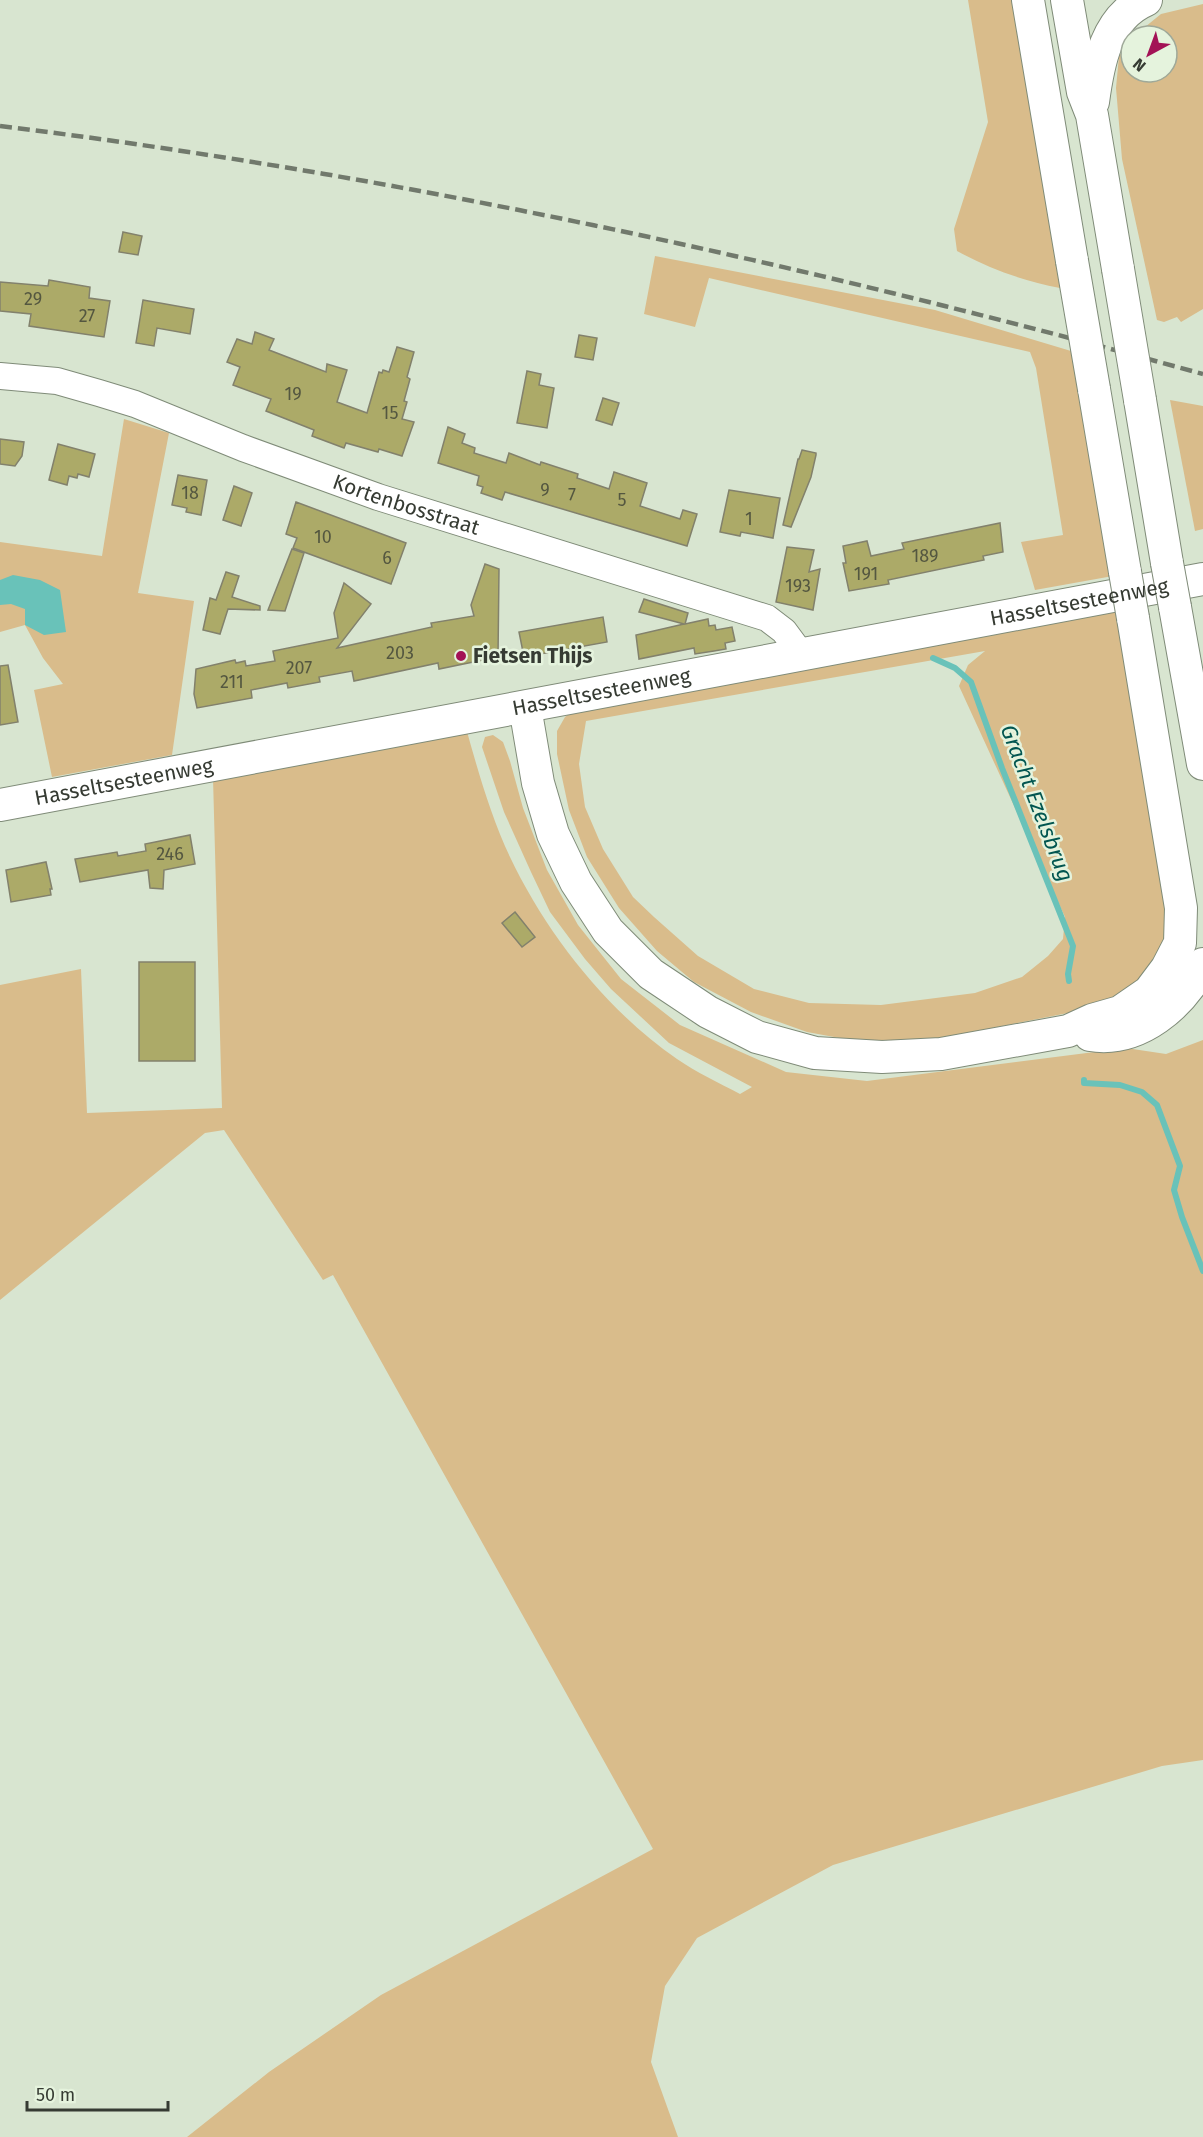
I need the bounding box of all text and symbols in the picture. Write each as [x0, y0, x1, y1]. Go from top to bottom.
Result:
north arrow [1119, 24, 1179, 84]
text: N [1129, 54, 1150, 76]
house number: 29 [24, 288, 42, 310]
house number: 27 [79, 305, 95, 327]
house number: 19 [284, 383, 302, 405]
house number: 15 [382, 402, 398, 424]
street label: Kortenbosstraat [329, 469, 483, 541]
house number: 9 [540, 479, 550, 501]
house number: 18 [181, 482, 199, 504]
house number: 7 [568, 484, 576, 506]
house number: 5 [617, 489, 627, 511]
house number: 1 [745, 508, 753, 530]
house number: 10 [314, 526, 332, 548]
house number: 189 [912, 545, 938, 567]
house number: 6 [382, 547, 392, 569]
house number: 191 [854, 563, 878, 585]
street label: Hasseltsesteenweg [988, 573, 1171, 632]
house number: 193 [785, 575, 811, 597]
house number: 203 [386, 642, 414, 664]
place label: Fietsen Thijs [473, 643, 593, 669]
marker: Fietsen Thijs [454, 649, 468, 663]
house number: 207 [286, 657, 312, 679]
street label: Hasseltsesteenweg [510, 662, 693, 722]
house number: 211 [220, 671, 244, 693]
water label: Gracht Ezelsbrug [995, 721, 1079, 885]
street label: Hasseltsesteenweg [32, 752, 215, 811]
house number: 246 [156, 843, 184, 865]
scale bar [27, 2074, 168, 2112]
text: 50 m [36, 2084, 75, 2106]

